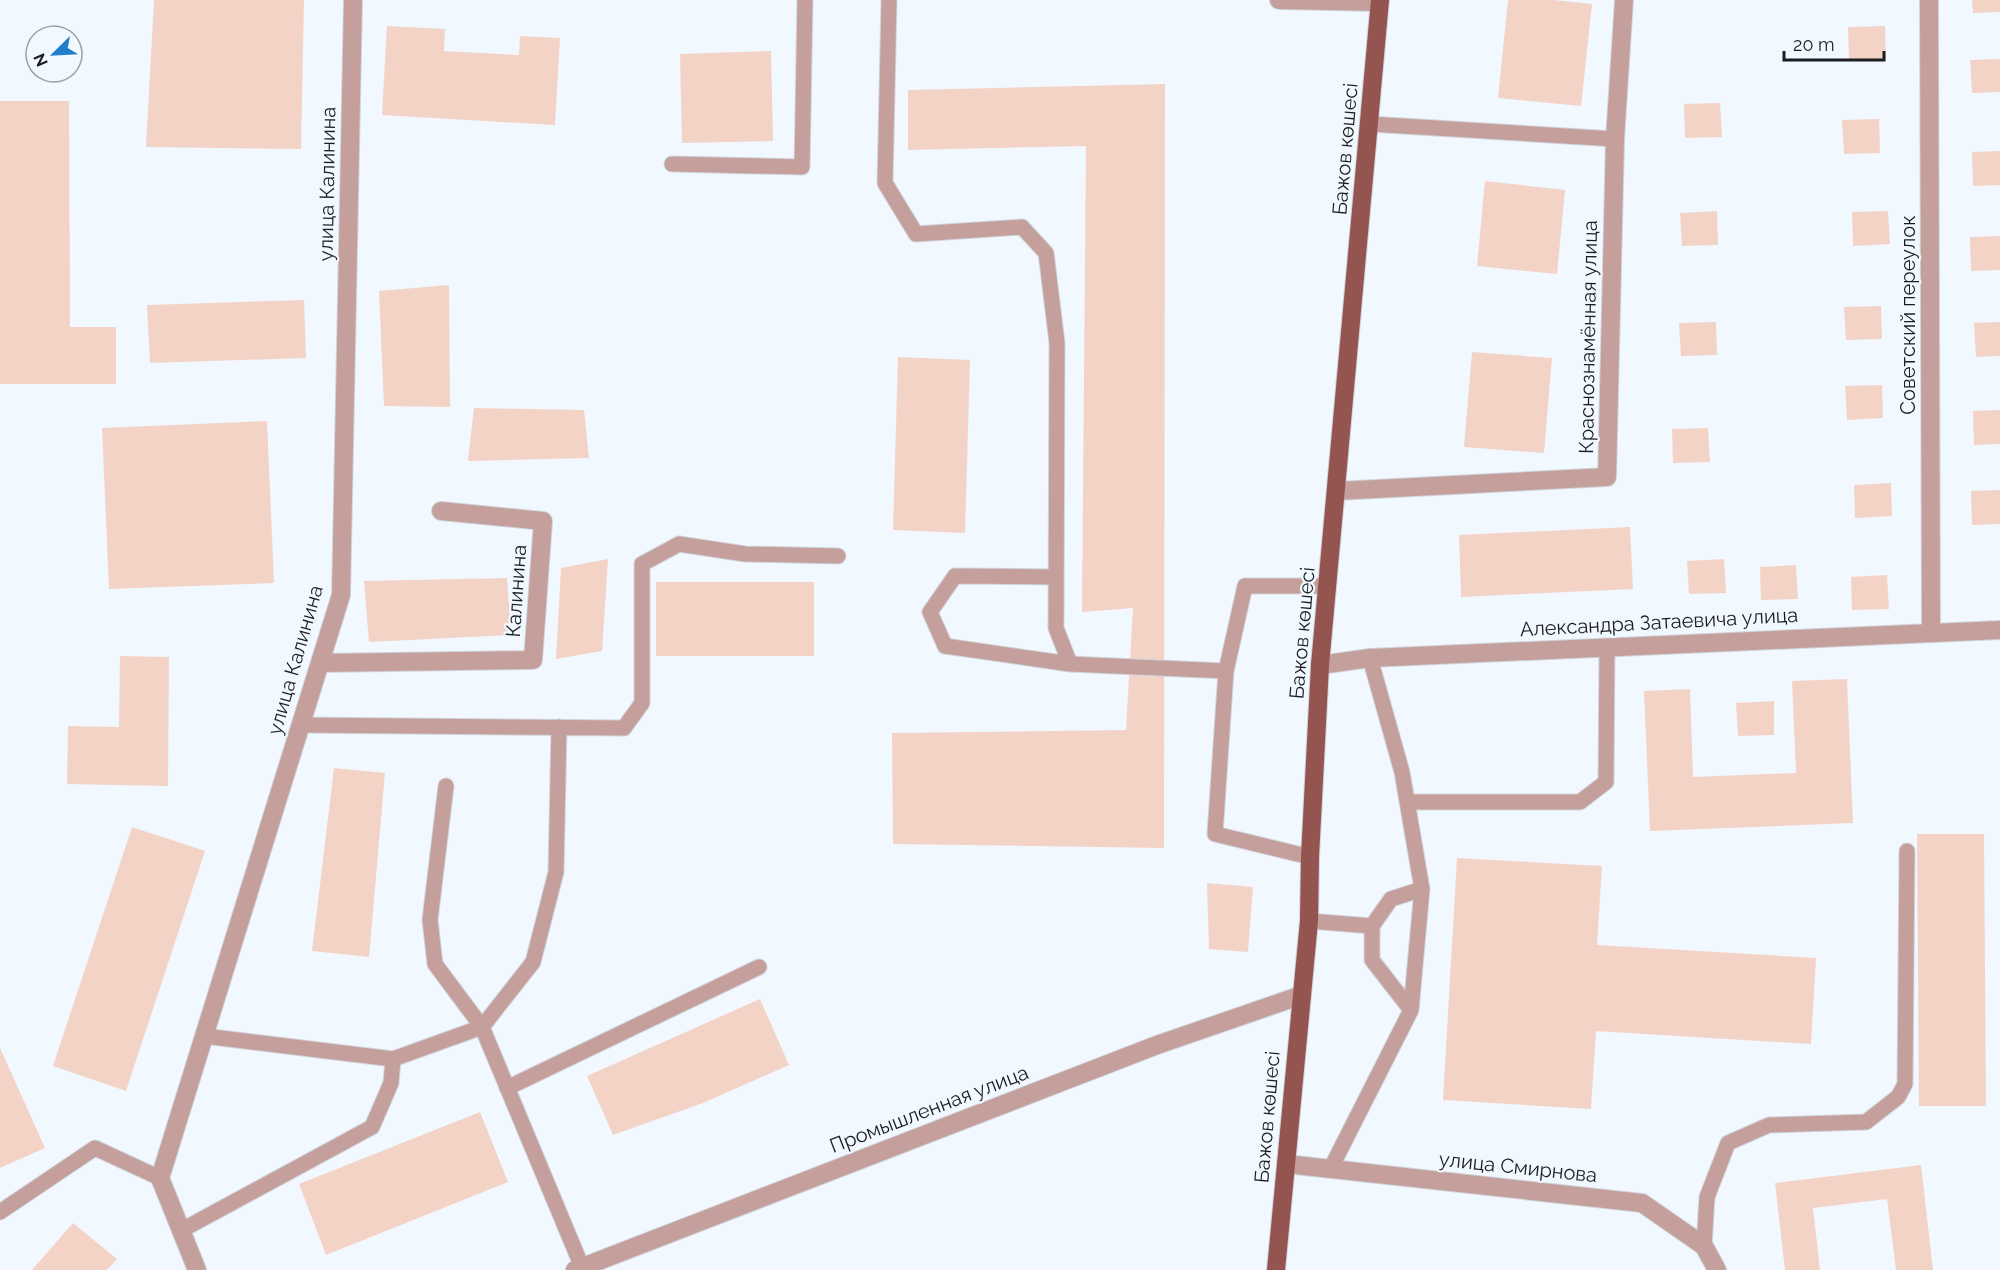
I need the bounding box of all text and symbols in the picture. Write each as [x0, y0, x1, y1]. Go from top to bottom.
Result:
north arrow [24, 24, 84, 84]
scale bar [1784, 24, 1884, 62]
text: 20 m [1793, 34, 1835, 55]
text: N [30, 50, 52, 69]
street label: Бажов көшесі [1327, 82, 1363, 216]
street label: улица Калинина [314, 106, 340, 262]
street label: Советский переулок [1896, 215, 1920, 415]
street label: Краснознамённая улица [1574, 220, 1602, 454]
street label: Калинина [501, 544, 531, 638]
street label: Бажов көшесі [1284, 566, 1320, 700]
street label: улица Калинина [262, 582, 328, 738]
street label: Александра Затаевича улица [1519, 603, 1799, 641]
street label: Бажов көшесі [1249, 1050, 1285, 1184]
street label: Промышленная улица [826, 1060, 1032, 1158]
street label: улица Смирнова [1438, 1147, 1598, 1187]

